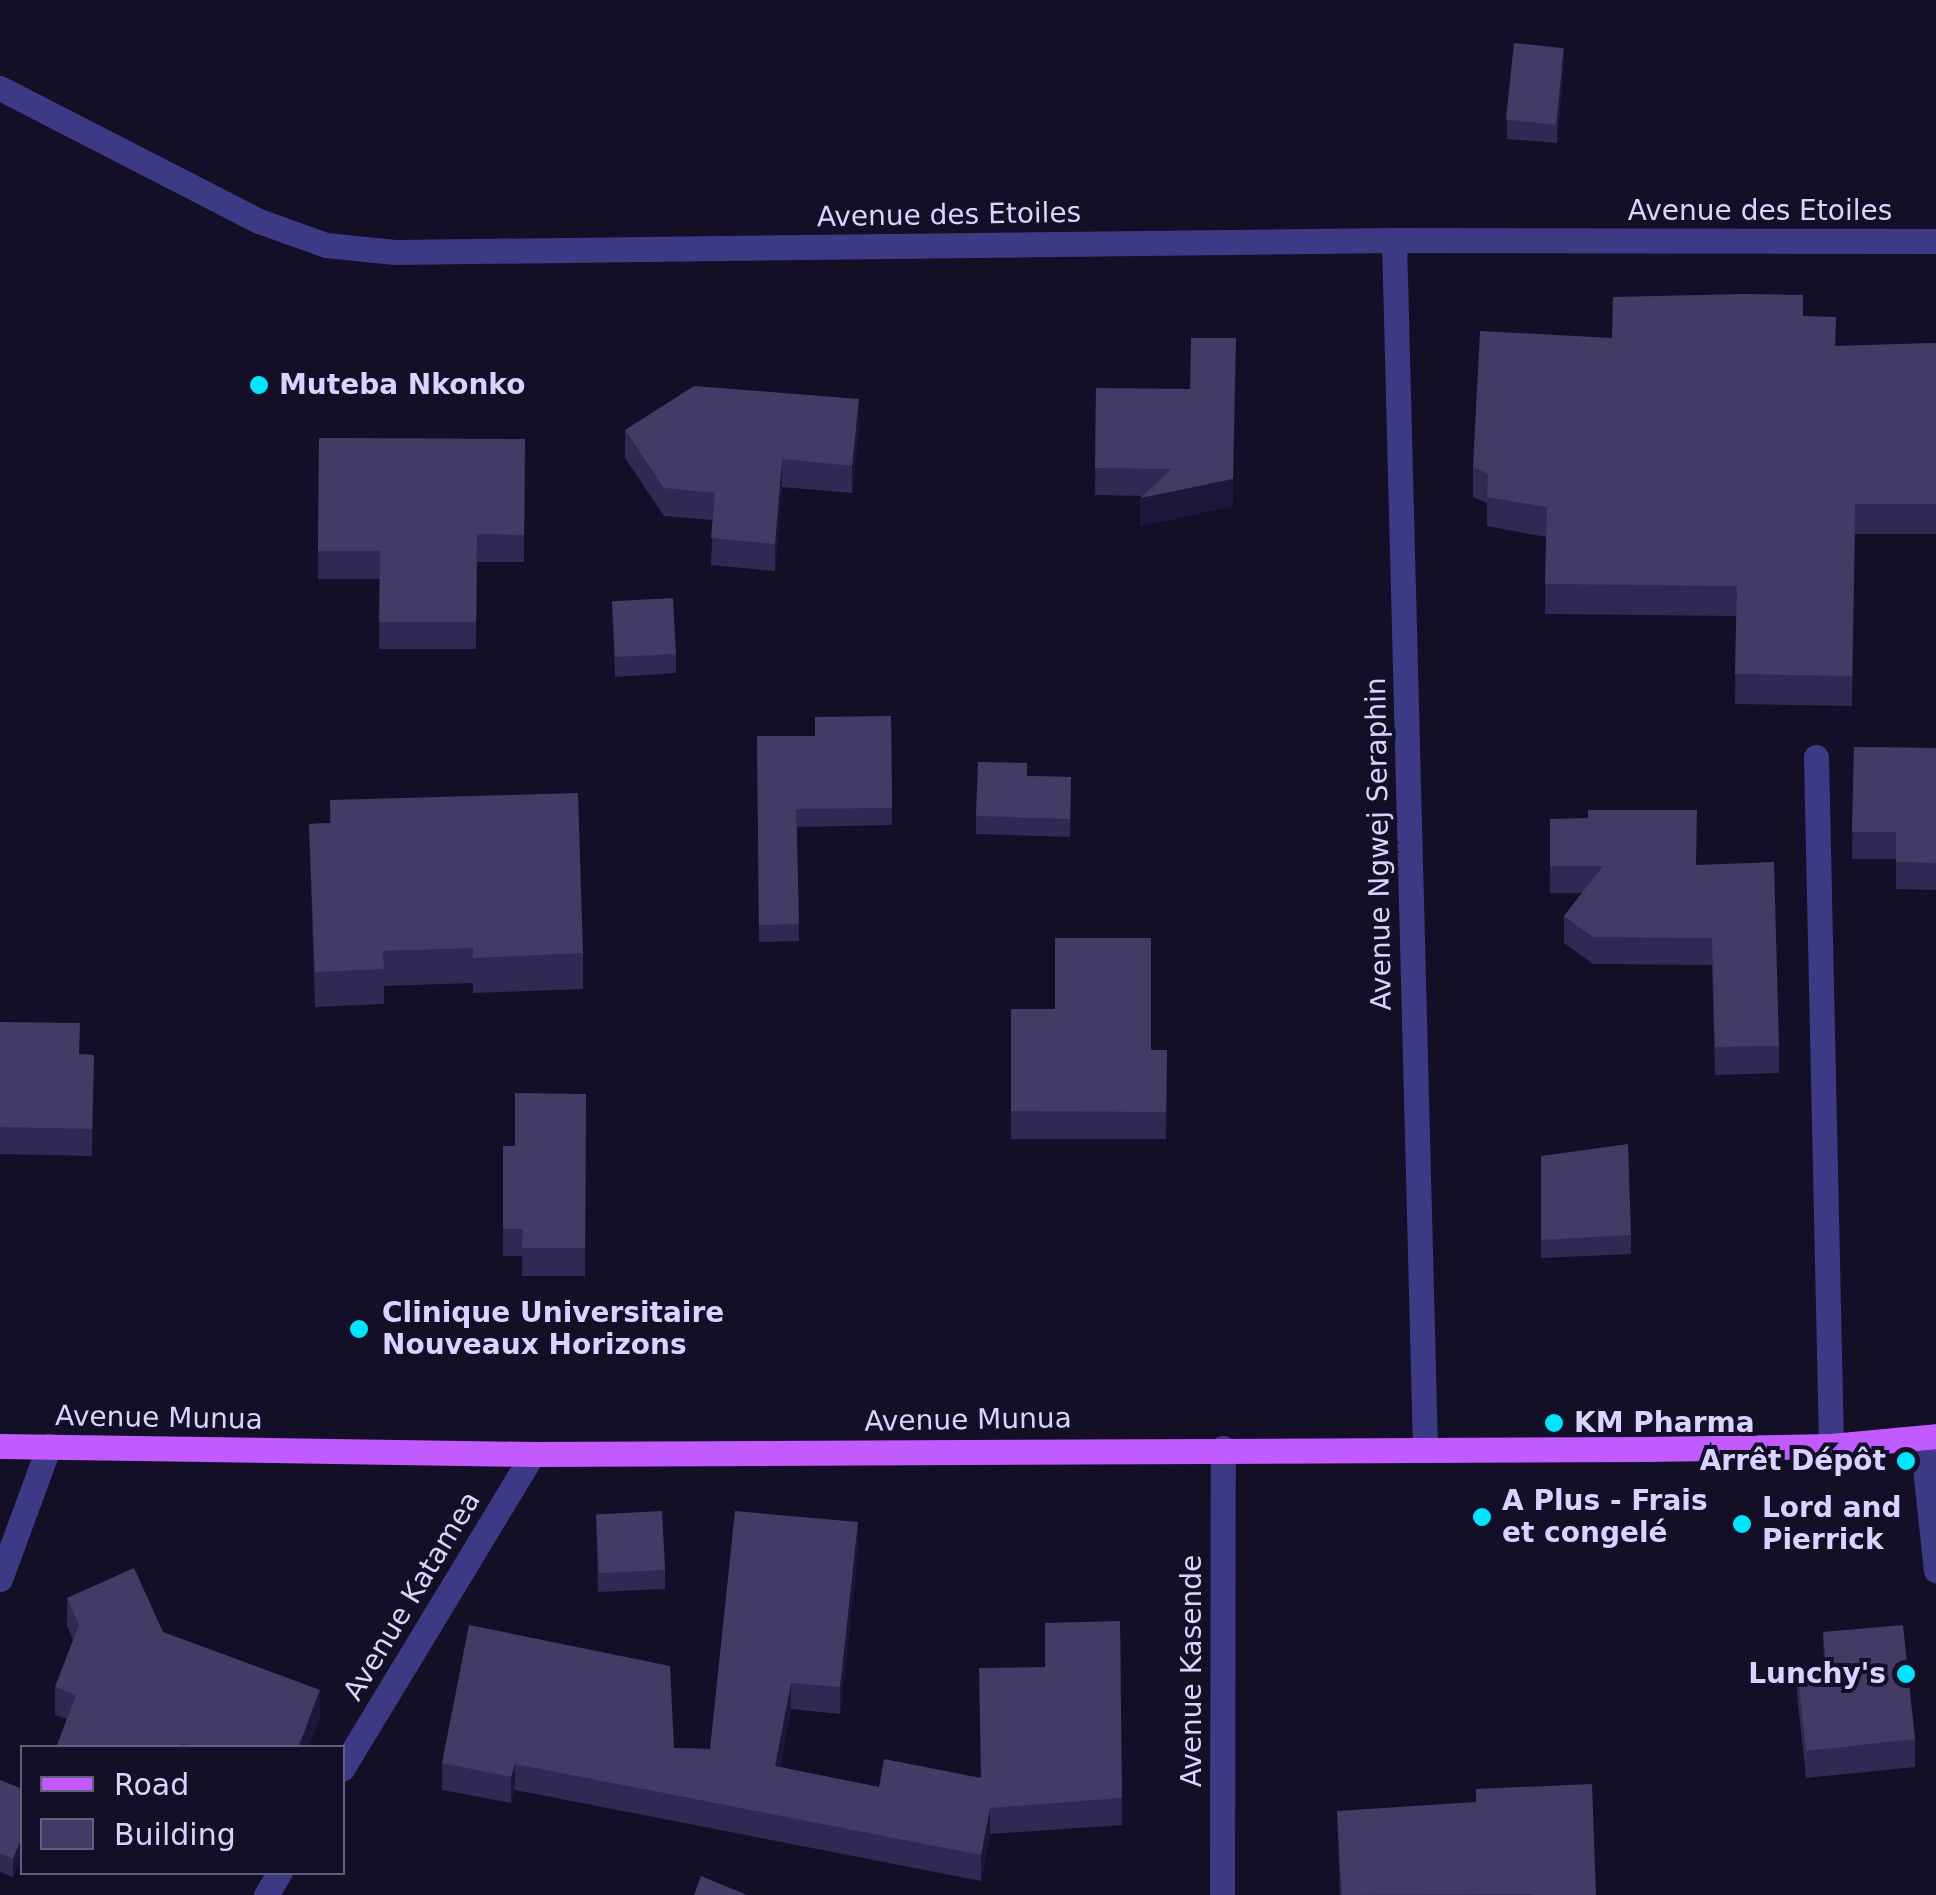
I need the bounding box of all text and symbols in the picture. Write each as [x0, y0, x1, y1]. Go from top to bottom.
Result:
street label: Avenue des Etoiles [1628, 194, 1892, 228]
street label: Avenue des Etoiles [816, 196, 1082, 234]
place label: Muteba Nkonko [279, 368, 525, 402]
marker: Muteba Nkonko [248, 374, 270, 396]
street label: Avenue Ngwej Seraphin [1359, 677, 1399, 1011]
place label: Clinique Universitaire Nouveaux Horizons [382, 1296, 724, 1362]
marker: Clinique Universitaire Nouveaux Horizons [346, 1316, 372, 1342]
street label: Avenue Munua [55, 1399, 263, 1437]
street label: Avenue Munua [864, 1401, 1072, 1439]
place label: KM Pharma [1574, 1406, 1755, 1440]
marker: KM Pharma [1543, 1412, 1565, 1434]
place label: Arrêt Dépôt [1700, 1444, 1886, 1478]
marker: Arrêt Dépôt [1895, 1450, 1917, 1472]
place label: A Plus - Frais et congelé [1502, 1484, 1708, 1550]
street label: Avenue Katamea [336, 1485, 488, 1707]
place label: Lord and Pierrick [1762, 1491, 1902, 1557]
marker: A Plus - Frais et congelé [1471, 1506, 1493, 1528]
marker: Lord and Pierrick [1731, 1513, 1753, 1535]
street label: Avenue Kasende [1175, 1555, 1209, 1787]
place label: Lunchy's [1748, 1657, 1886, 1691]
marker: Lunchy's [1895, 1663, 1917, 1685]
legend [20, 1745, 345, 1875]
text: Road [114, 1767, 189, 1802]
text: Building [114, 1817, 236, 1852]

